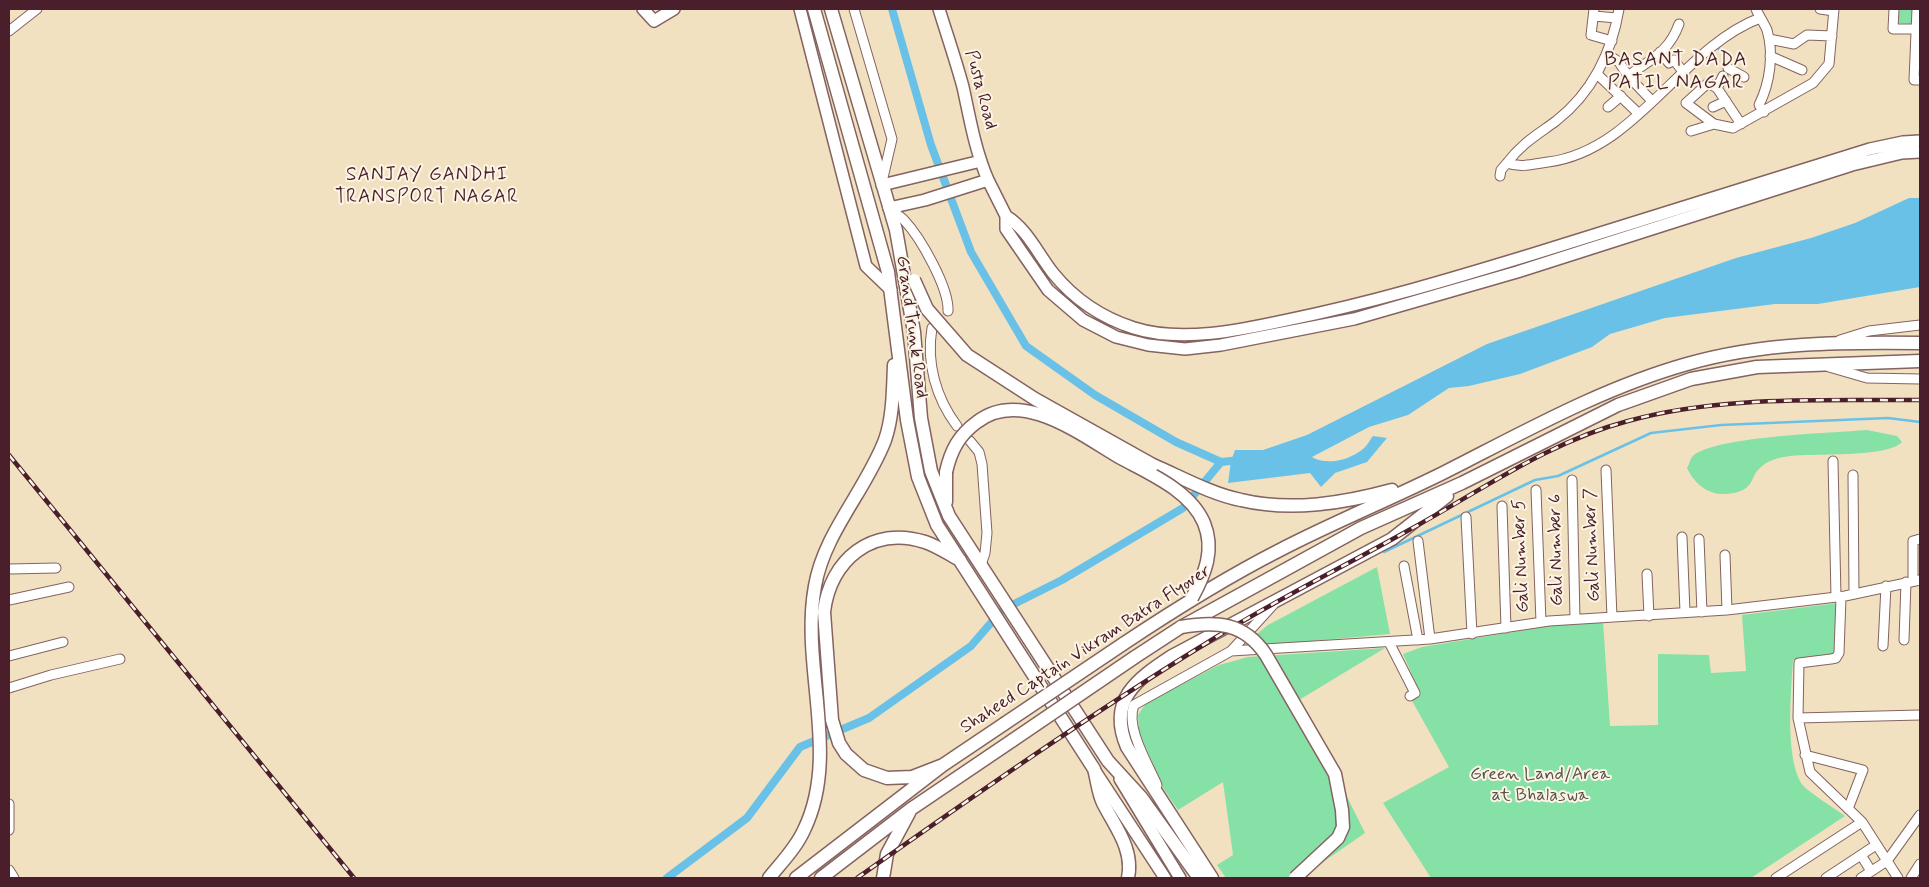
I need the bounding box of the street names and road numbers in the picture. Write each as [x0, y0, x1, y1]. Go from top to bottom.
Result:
street label: Pusta Road [959, 48, 1001, 132]
street label: Grand Trunk Road [890, 254, 932, 400]
street label: Gali Number 7 [1580, 488, 1606, 602]
street label: Gali Number 6 [1545, 494, 1569, 606]
street label: Gali Number 5 [1509, 499, 1535, 613]
street label: Shaheed Captain Vikram Batra Flyover [957, 561, 1215, 739]

